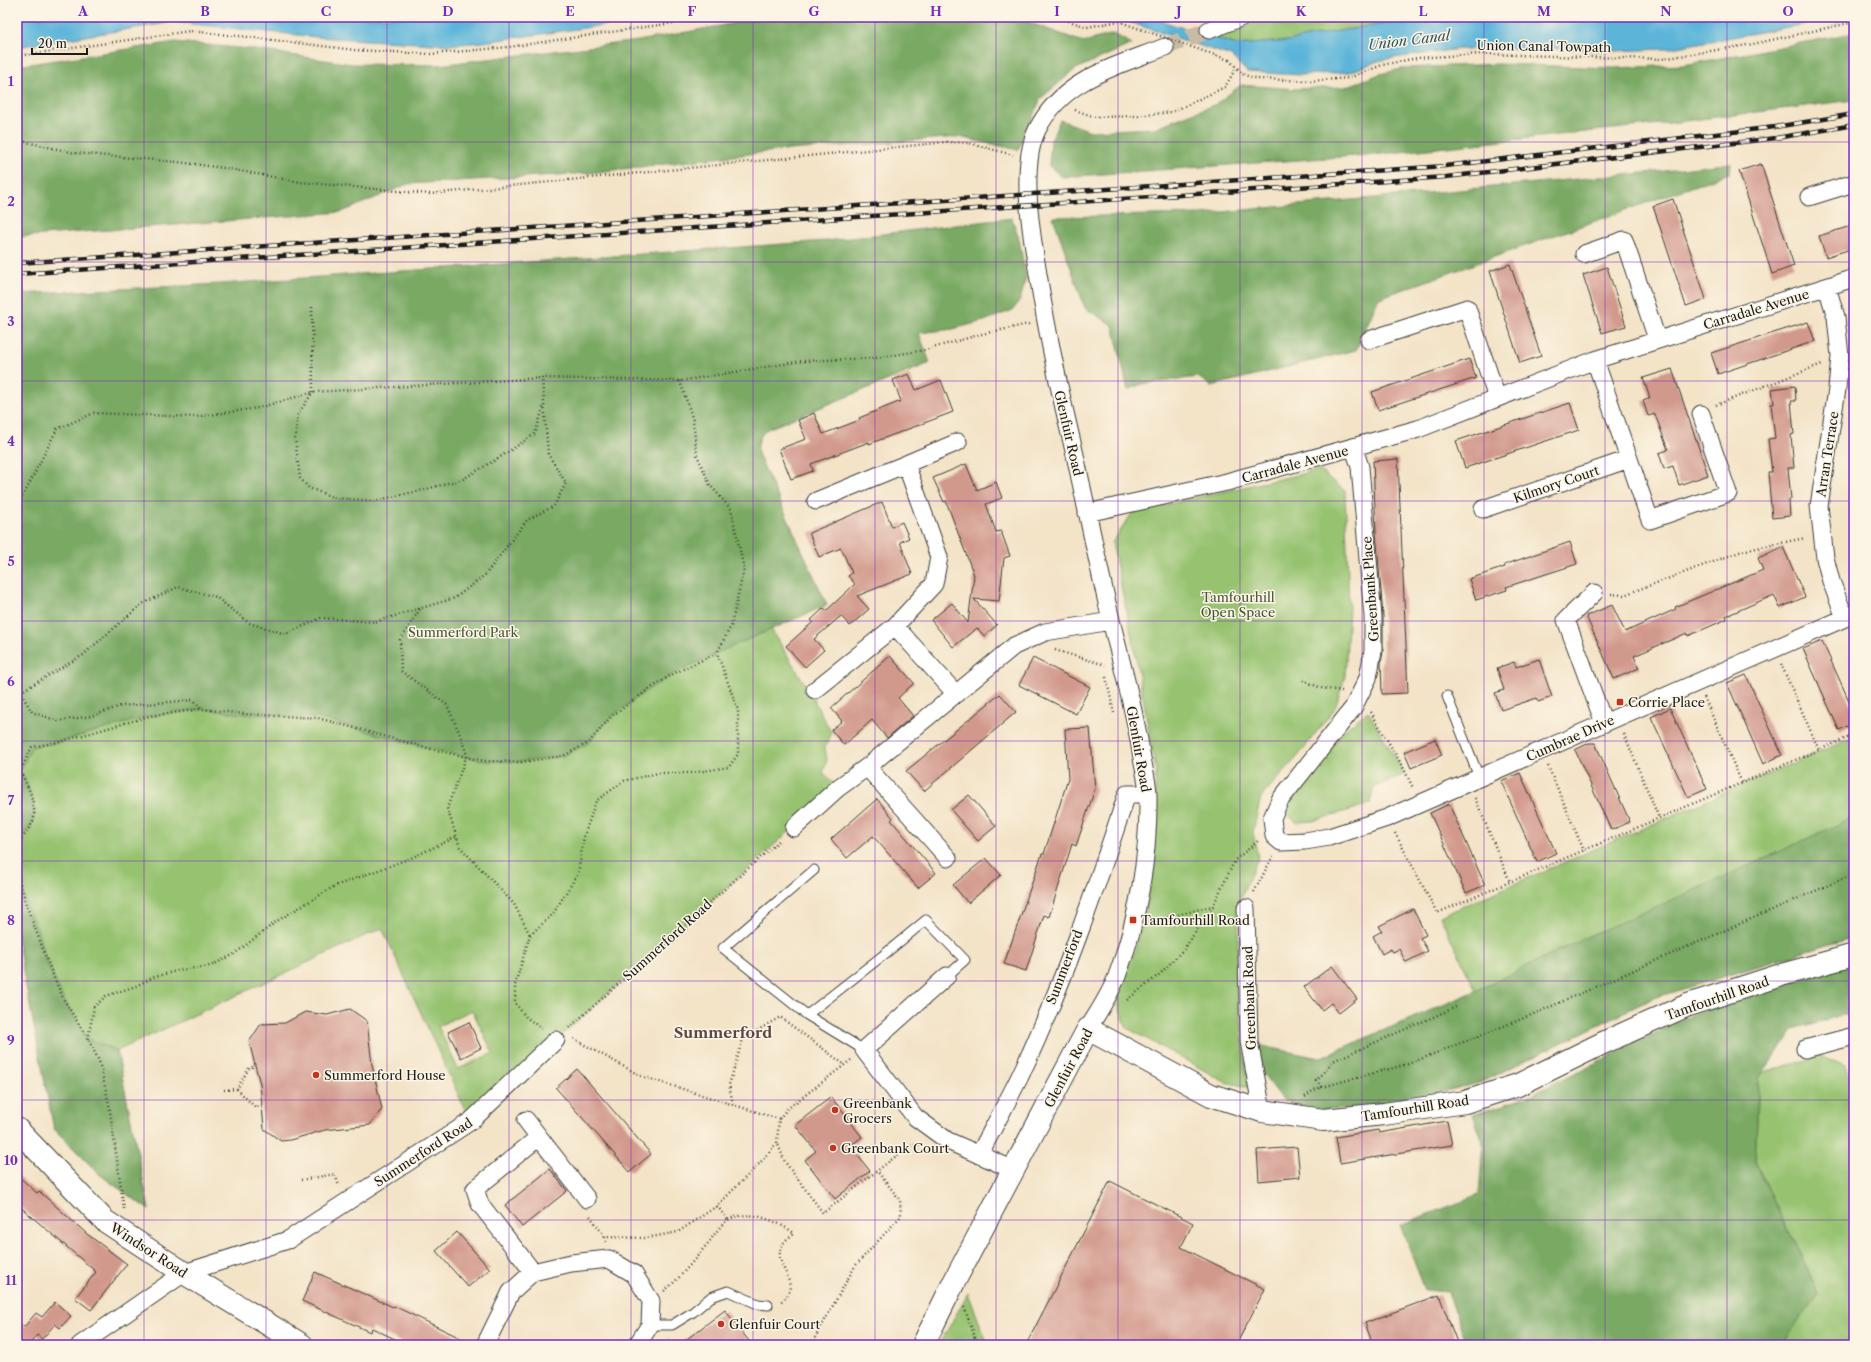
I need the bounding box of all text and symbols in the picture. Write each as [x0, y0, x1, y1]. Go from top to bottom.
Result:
text: A [77, 3, 89, 19]
text: B [200, 3, 210, 19]
text: C [321, 3, 331, 19]
text: D [442, 3, 454, 19]
text: E [565, 3, 575, 19]
text: F [688, 3, 697, 19]
text: G [808, 3, 820, 19]
text: H [930, 3, 942, 19]
text: I [1054, 3, 1060, 19]
text: J [1174, 3, 1182, 19]
text: K [1296, 3, 1307, 19]
text: L [1419, 3, 1428, 19]
text: M [1537, 3, 1551, 19]
text: N [1660, 3, 1672, 19]
text: O [1782, 3, 1794, 19]
water label: Union Canal [1367, 26, 1453, 54]
scale bar [32, 30, 87, 56]
text: 20 m [38, 36, 67, 51]
street label: Union Canal Towpath [1477, 37, 1611, 55]
text: 1 [8, 73, 14, 89]
text: 2 [7, 193, 15, 209]
street label: Carradale Avenue [1701, 285, 1811, 333]
text: 3 [7, 313, 15, 329]
street label: Glenfuir Road [1051, 389, 1087, 477]
street label: Arran Terrace [1812, 410, 1842, 499]
text: 4 [7, 433, 15, 449]
street label: Carradale Avenue [1240, 442, 1350, 486]
street label: Kilmory Court [1511, 462, 1601, 506]
street label: Greenbank Place [1358, 536, 1382, 642]
text: 5 [7, 553, 15, 569]
park label: Tamfourhill Open Space [1201, 589, 1275, 620]
park label: Summerford Park [408, 624, 519, 640]
text: 6 [7, 673, 15, 689]
place label: Corrie Place [1628, 694, 1705, 710]
marker: Corrie Place [1615, 697, 1625, 707]
street label: Glenfuir Road [1124, 705, 1154, 793]
street label: Cumbrae Drive [1523, 711, 1617, 765]
text: 7 [8, 792, 15, 808]
street label: Summerford Road [619, 896, 715, 984]
text: 8 [7, 912, 15, 928]
place label: Tamfourhill Road [1141, 912, 1250, 928]
marker: Tamfourhill Road [1128, 915, 1138, 925]
street label: Summerford [1042, 927, 1086, 1006]
street label: Greenbank Road [1239, 946, 1259, 1050]
street label: Tamfourhill Road [1663, 973, 1771, 1023]
district label: Summerford [674, 1023, 772, 1042]
street label: Glenfuir Road [1040, 1026, 1096, 1110]
text: 9 [7, 1032, 15, 1048]
place label: Summerford House [324, 1067, 446, 1083]
marker: Summerford House [311, 1070, 321, 1080]
street label: Tamfourhill Road [1360, 1092, 1470, 1124]
place label: Greenbank Grocers [843, 1095, 912, 1126]
marker: Greenbank Grocers [830, 1105, 840, 1115]
street label: Summerford Road [371, 1114, 475, 1190]
place label: Greenbank Court [841, 1140, 949, 1156]
marker: Greenbank Court [828, 1143, 838, 1153]
text: 10 [4, 1152, 18, 1168]
street label: Windsor Road [107, 1219, 191, 1281]
text: 11 [5, 1272, 17, 1288]
place label: Glenfuir Court [729, 1316, 821, 1332]
marker: Glenfuir Court [716, 1319, 726, 1329]

